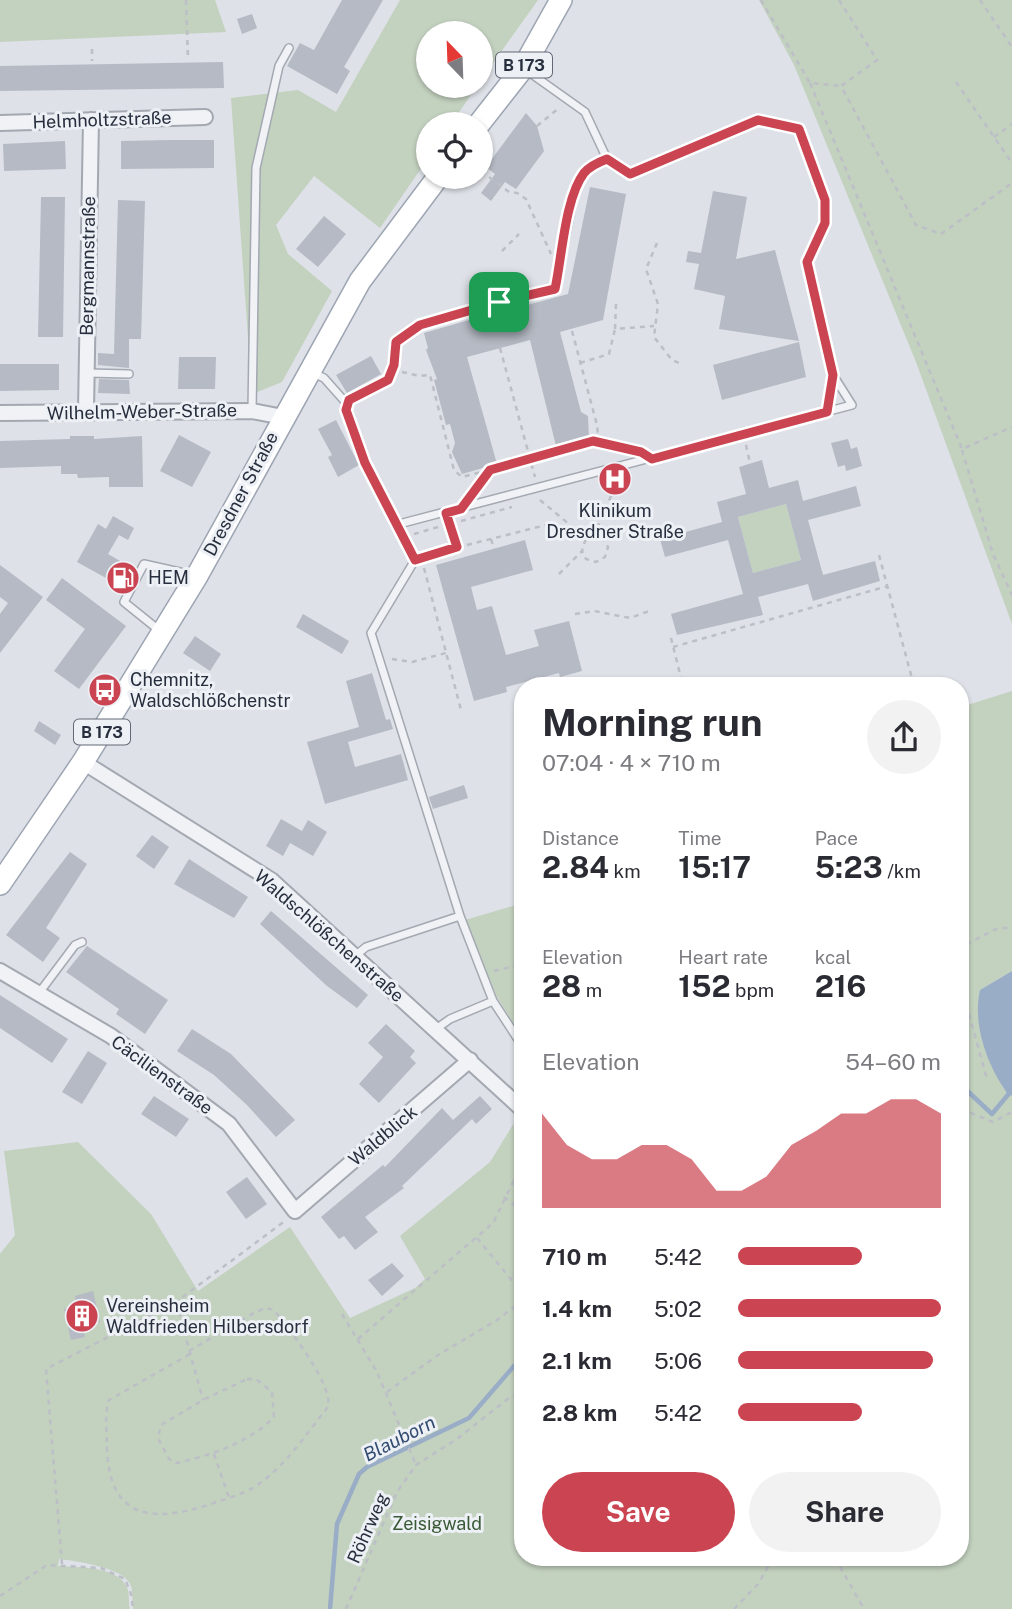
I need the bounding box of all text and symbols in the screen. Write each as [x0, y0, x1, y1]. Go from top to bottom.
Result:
north arrow [416, 21, 494, 98]
map controls [416, 21, 493, 189]
road number: B 173 [496, 53, 552, 78]
street label: Helmholtzstraße [32, 107, 172, 132]
button: locate [416, 112, 493, 189]
street label: Bergmannstraße [76, 196, 99, 336]
pin [469, 272, 529, 332]
icon: arrive [480, 283, 518, 321]
street label: Wilhelm-Weber-Straße [47, 399, 237, 424]
street label: Dresdner Straße [199, 428, 282, 559]
hospital icon: Klinikum Dresdner Straße [596, 460, 634, 498]
place label: Klinikum Dresdner Straße [546, 500, 684, 542]
fuel station icon: HEM [104, 559, 142, 597]
place label: HEM [148, 567, 189, 588]
place label: Chemnitz, Waldschlößchenstr [130, 669, 291, 711]
bus stop icon: Chemnitz, Waldschlößchenstr [86, 671, 124, 709]
text: Morning run [542, 700, 763, 745]
button: share [867, 700, 941, 774]
road number: B 173 [74, 720, 130, 744]
text: 07:04 · 4 × 710 m [542, 749, 721, 776]
text: Distance [542, 827, 619, 849]
text: Time [678, 827, 722, 849]
text: Pace [815, 827, 858, 849]
text: 2.84 [542, 849, 609, 885]
text: 15:17 [678, 849, 751, 885]
text: 5:23 [815, 849, 883, 885]
text: km [609, 860, 641, 882]
text: /km [883, 860, 921, 882]
street label: Waldschlößchenstraße [250, 865, 408, 1006]
text: Elevation [542, 946, 623, 968]
text: Heart rate [678, 946, 768, 968]
text: kcal [815, 946, 851, 968]
text: 28 [542, 968, 581, 1004]
text: 152 [678, 968, 730, 1004]
text: 216 [815, 968, 866, 1004]
text: m [581, 979, 602, 1001]
text: bpm [730, 979, 774, 1001]
street label: Cäcilienstraße [108, 1031, 217, 1118]
text: Elevation [542, 1048, 640, 1075]
text: 54–60 m [845, 1048, 941, 1075]
street label: Waldblick [344, 1101, 421, 1170]
text: 710 m [542, 1243, 607, 1270]
text: 5:42 [654, 1243, 702, 1270]
place label: Vereinsheim Waldfrieden Hilbersdorf [106, 1295, 309, 1337]
text: 1.4 km [542, 1295, 612, 1322]
text: 5:02 [654, 1295, 702, 1322]
building icon: Vereinsheim Waldfrieden Hilbersdorf [63, 1297, 101, 1335]
text: 2.1 km [542, 1347, 612, 1374]
text: 5:06 [654, 1347, 702, 1374]
text: 2.8 km [542, 1399, 617, 1426]
text: 5:42 [654, 1399, 702, 1426]
water label: Blauborn [359, 1411, 439, 1465]
button: Save [542, 1472, 735, 1552]
button: Share [749, 1472, 941, 1552]
street label: Röhrweg [343, 1489, 392, 1566]
park label: Zeisigwald [392, 1513, 482, 1534]

